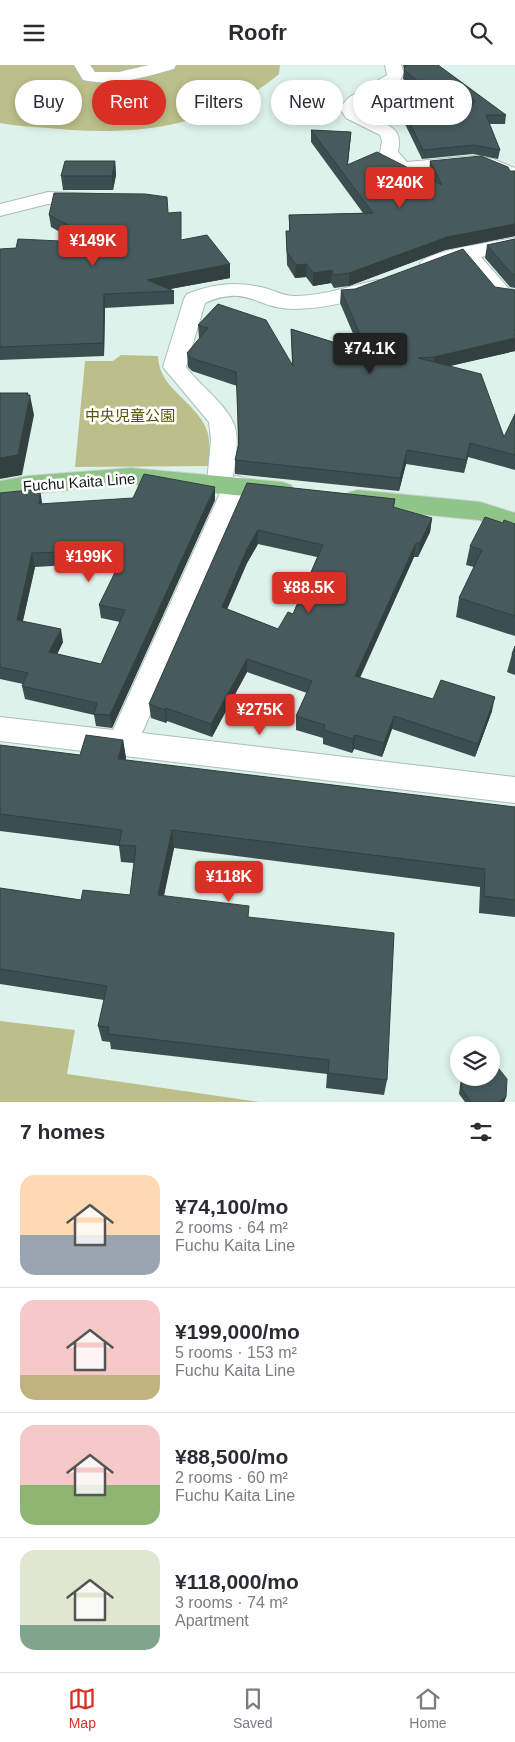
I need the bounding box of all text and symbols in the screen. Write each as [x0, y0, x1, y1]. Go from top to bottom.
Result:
icon: menu [20, 19, 48, 47]
icon: search [467, 19, 495, 47]
text: Roofr [228, 20, 287, 45]
chip: Buy [15, 80, 82, 125]
chip: Rent [92, 80, 166, 125]
chip: Filters [176, 80, 261, 125]
chip: New [271, 80, 343, 125]
chip: Apartment [353, 80, 472, 125]
pin: ¥240K [365, 167, 435, 209]
text: ¥240K [376, 174, 424, 191]
pin: ¥149K [58, 225, 128, 267]
text: ¥149K [69, 232, 117, 249]
pin: ¥74.1K [329, 333, 411, 375]
text: ¥74.1K [344, 340, 396, 357]
park label: 中央児童公園 [85, 407, 175, 424]
street label: Fuchu Kaita Line [22, 470, 136, 494]
pin: ¥199K [54, 541, 124, 583]
text: ¥199K [65, 548, 113, 565]
pin: ¥88.5K [268, 571, 350, 614]
text: ¥88.5K [283, 579, 335, 596]
pin: ¥275K [225, 693, 295, 736]
text: ¥275K [236, 701, 284, 718]
pin: ¥118K [194, 861, 264, 903]
text: ¥118K [206, 868, 252, 885]
map controls [450, 1036, 500, 1086]
button: layers [450, 1036, 500, 1086]
icon: filters [467, 1118, 495, 1146]
text: 7 homes [20, 1120, 105, 1143]
icon: home [60, 1195, 120, 1255]
text: ¥74,100/mo [175, 1195, 288, 1218]
text: 2 rooms · 64 m² [175, 1219, 288, 1236]
text: Fuchu Kaita Line [175, 1237, 295, 1254]
icon: home [60, 1320, 120, 1380]
text: ¥199,000/mo [175, 1320, 300, 1343]
text: 5 rooms · 153 m² [175, 1344, 297, 1361]
text: Fuchu Kaita Line [175, 1362, 295, 1379]
icon: home [60, 1445, 120, 1505]
text: ¥88,500/mo [175, 1445, 288, 1468]
text: 2 rooms · 60 m² [175, 1469, 288, 1486]
text: Fuchu Kaita Line [175, 1487, 295, 1504]
icon: home [60, 1570, 120, 1630]
text: ¥118,000/mo [175, 1570, 299, 1593]
text: 3 rooms · 74 m² [175, 1594, 288, 1611]
text: Apartment [175, 1612, 249, 1629]
tab: Map [68, 1685, 96, 1731]
tab: Saved [233, 1685, 273, 1731]
tab: Home [409, 1685, 447, 1731]

